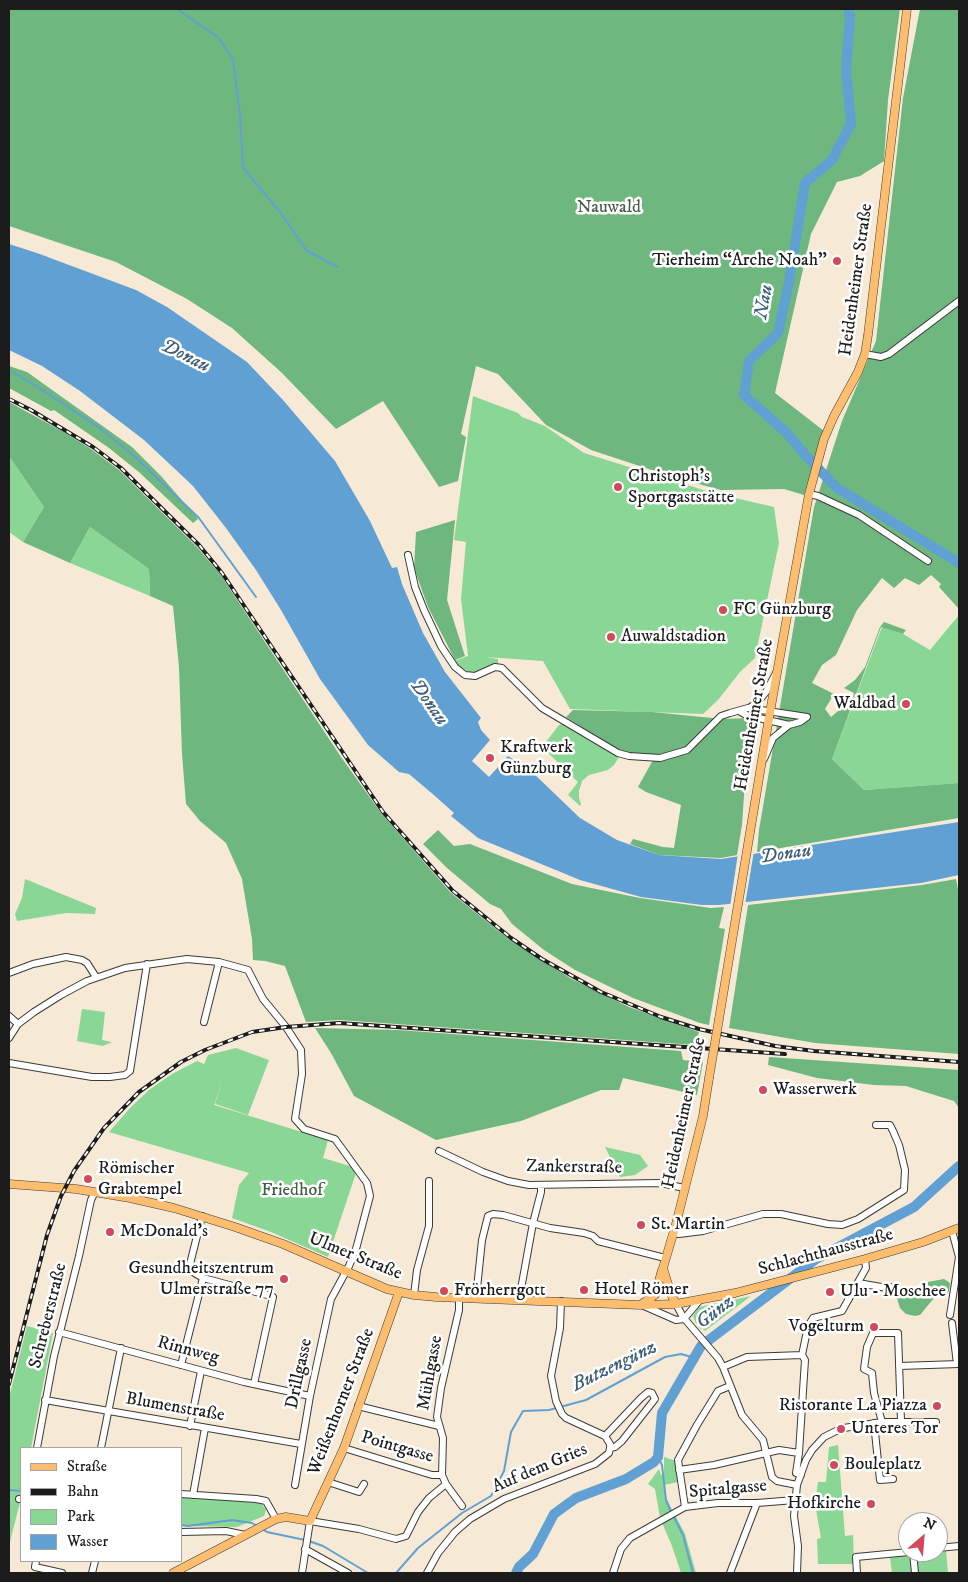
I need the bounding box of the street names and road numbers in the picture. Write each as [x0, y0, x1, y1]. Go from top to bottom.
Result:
street label: Heidenheimer Straße [836, 202, 878, 358]
street label: Heidenheimer Straße [731, 637, 779, 793]
street label: Heidenheimer Straße [658, 1036, 712, 1190]
street label: Zankerstraße [526, 1156, 622, 1180]
street label: Schlachthausstraße [756, 1225, 896, 1281]
street label: Ulmer Straße [305, 1229, 405, 1285]
street label: Schreberstraße [25, 1261, 73, 1371]
street label: Weißenhorner Straße [304, 1326, 380, 1478]
street label: Rinnweg [155, 1332, 221, 1370]
street label: Mühlgasse [414, 1334, 448, 1412]
street label: Drillgasse [282, 1337, 318, 1411]
street label: Blumenstraße [124, 1389, 226, 1427]
street label: Pointgasse [358, 1427, 436, 1469]
street label: Auf dem Gries [489, 1439, 591, 1499]
street label: Spitalgasse [688, 1476, 768, 1504]

